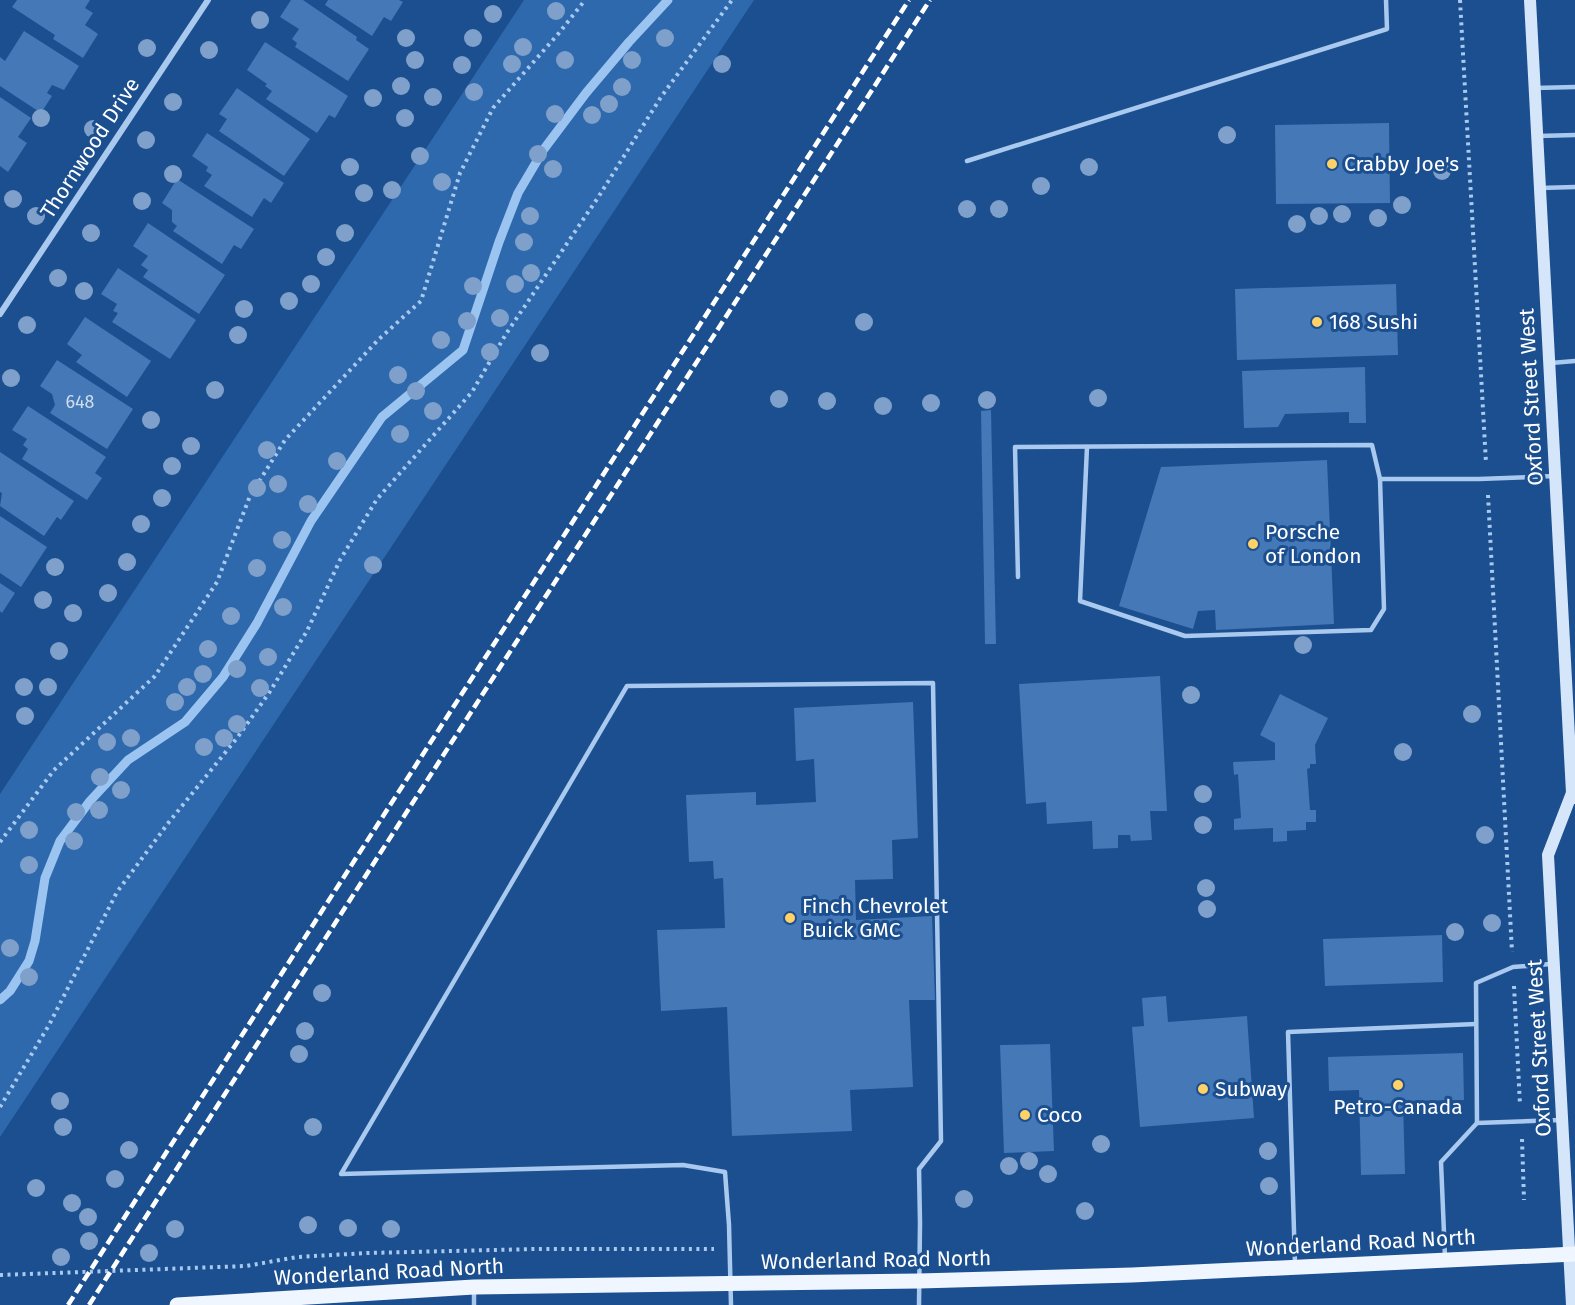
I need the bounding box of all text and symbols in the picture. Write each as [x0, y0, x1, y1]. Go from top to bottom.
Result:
street label: Thornwood Drive [35, 73, 145, 223]
place label: Crabby Joe's [1344, 151, 1459, 177]
marker: Crabby Joe's [1325, 157, 1339, 171]
street label: Oxford Street West [1513, 307, 1549, 486]
place label: 168 Sushi [1329, 309, 1418, 335]
marker: 168 Sushi [1310, 315, 1324, 329]
house number: 648 [65, 391, 95, 413]
place label: Porsche of London [1265, 519, 1362, 569]
marker: Porsche of London [1246, 537, 1260, 551]
place label: Finch Chevrolet Buick GMC [802, 893, 948, 943]
marker: Finch Chevrolet Buick GMC [783, 911, 797, 925]
street label: Oxford Street West [1521, 958, 1557, 1137]
place label: Subway [1215, 1076, 1288, 1102]
marker: Petro-Canada [1391, 1078, 1405, 1092]
marker: Subway [1196, 1082, 1210, 1096]
place label: Petro-Canada [1333, 1094, 1463, 1120]
place label: Coco [1037, 1102, 1083, 1128]
marker: Coco [1018, 1108, 1032, 1122]
street label: Wonderland Road North [1245, 1224, 1477, 1262]
street label: Wonderland Road North [761, 1245, 991, 1275]
street label: Wonderland Road North [273, 1253, 505, 1291]

